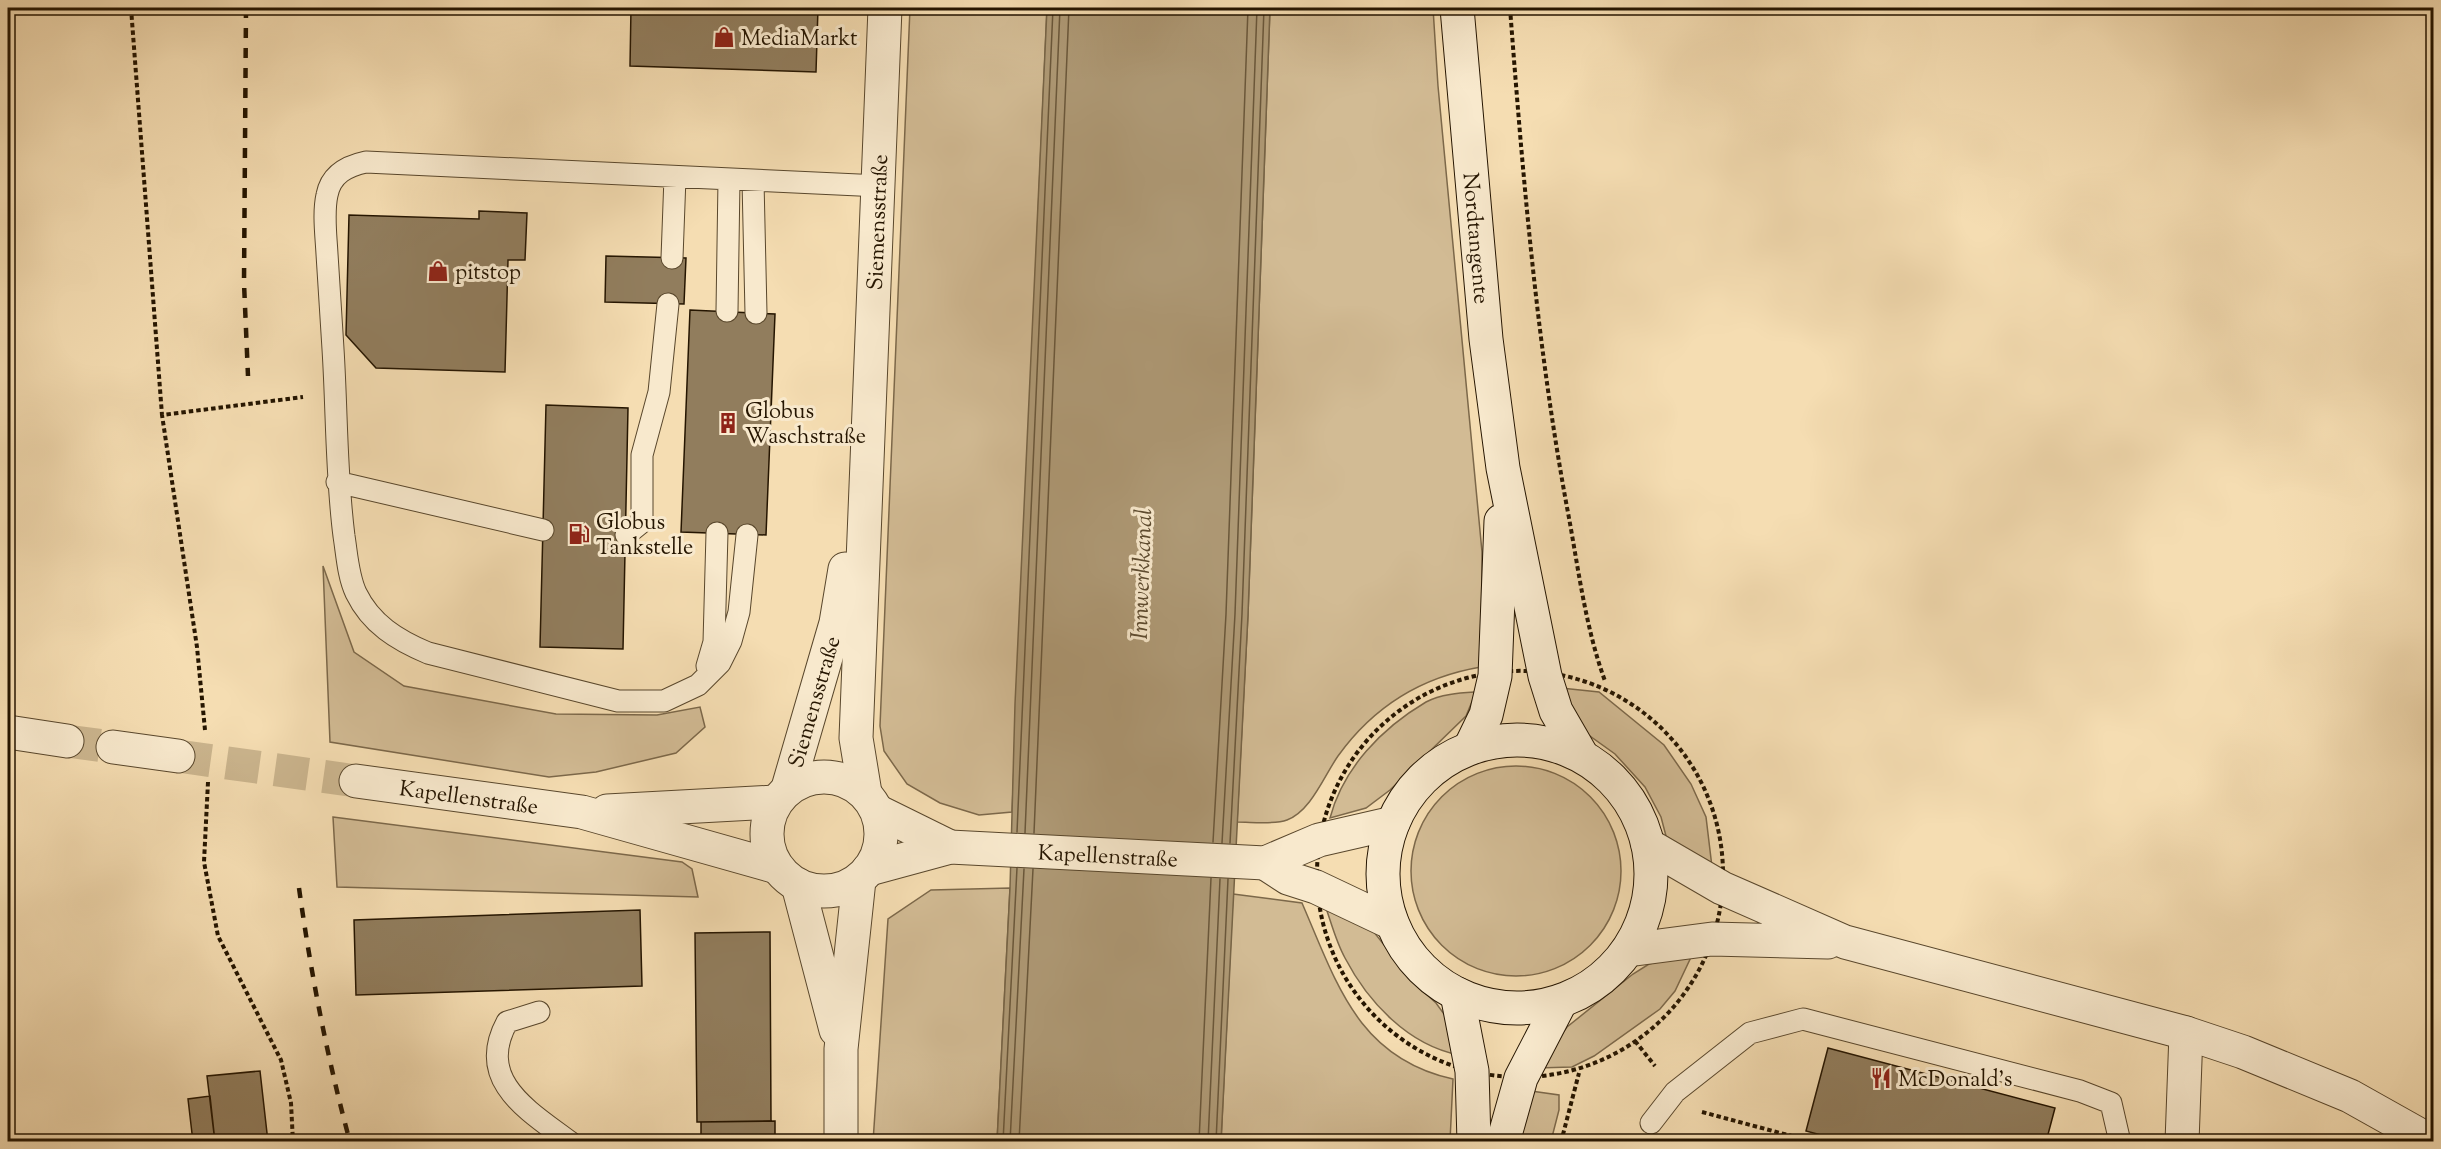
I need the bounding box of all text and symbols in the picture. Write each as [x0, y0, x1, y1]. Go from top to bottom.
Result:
place label: MediaMarkt [741, 24, 858, 56]
shop icon: MediaMarkt [712, 25, 736, 49]
street label: Siemensstraße [861, 154, 898, 291]
street label: Nordtangente [1452, 171, 1496, 305]
place label: pitstop [455, 258, 521, 290]
shop icon: pitstop [426, 259, 450, 283]
place label: Globus Waschstraße [745, 397, 866, 454]
building icon: Globus Waschstraße [716, 411, 740, 435]
place label: Globus Tankstelle [596, 508, 693, 565]
water label: Innwerkkanal [1124, 508, 1162, 640]
fuel station icon: Globus Tankstelle [567, 522, 591, 546]
street label: Siemensstraße [782, 633, 850, 772]
street label: Kapellenstraße [397, 774, 540, 825]
street label: Kapellenstraße [1037, 838, 1178, 878]
place label: McDonald's [1898, 1065, 2012, 1097]
restaurant icon: McDonald's [1869, 1066, 1893, 1090]

